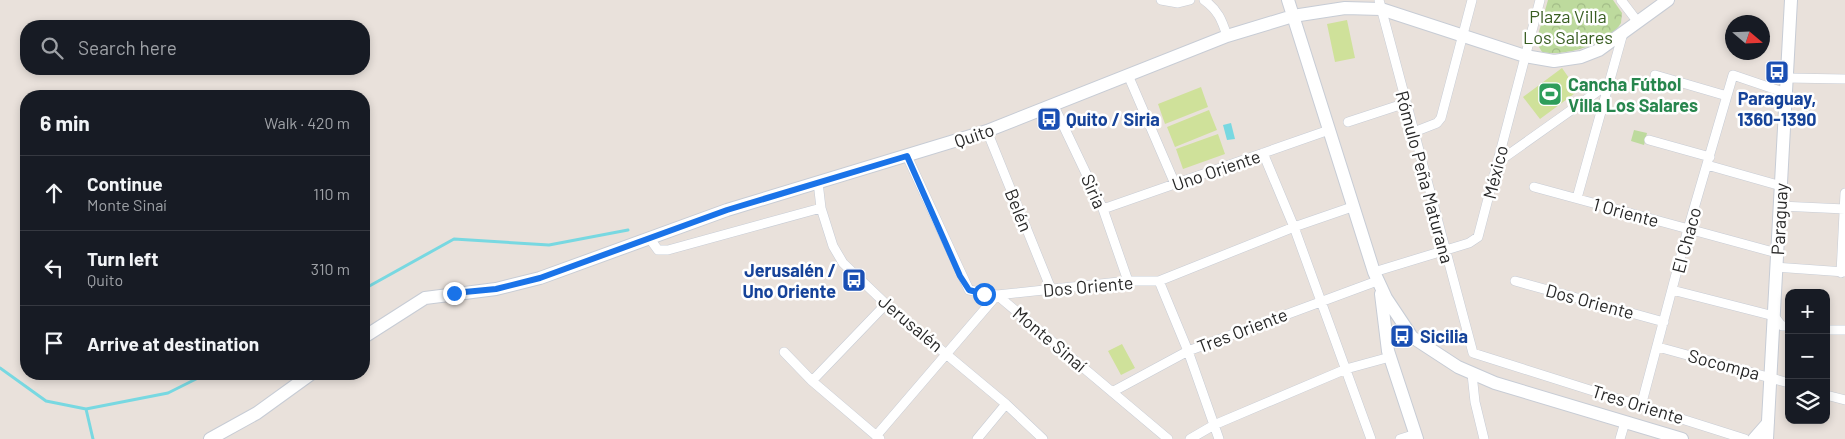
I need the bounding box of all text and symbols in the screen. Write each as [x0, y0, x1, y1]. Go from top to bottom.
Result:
park label: Plaza Villa Los Salares [1523, 5, 1613, 48]
north arrow [1725, 15, 1770, 60]
search box [20, 20, 370, 75]
icon: search [38, 34, 66, 62]
text: Search here [78, 36, 177, 59]
bus stop icon: Paraguay, 1360-1390 [1764, 59, 1790, 85]
place label: Cancha Fútbol Villa Los Salares [1568, 73, 1698, 116]
sports icon: Cancha Fútbol Villa Los Salares [1537, 81, 1563, 107]
place label: Paraguay, 1360-1390 [1737, 87, 1817, 130]
street label: Rómulo Peña Maturana [1391, 88, 1459, 266]
bus stop icon: Quito / Siria [1036, 106, 1062, 132]
place label: Quito / Siria [1066, 108, 1160, 130]
text: 6 min [40, 110, 90, 135]
text: Walk · 420 m [264, 113, 350, 132]
street label: Quito [951, 118, 997, 152]
street label: México [1478, 143, 1512, 201]
street label: Uno Oriente [1169, 145, 1263, 195]
street label: Siria [1077, 170, 1111, 212]
text: Continue [87, 172, 163, 195]
icon: ahead [40, 179, 68, 207]
street label: Paraguay [1766, 182, 1792, 256]
text: 110 m [313, 184, 350, 203]
street label: Belén [1000, 185, 1038, 235]
street label: 1 Oriente [1591, 193, 1661, 231]
text: Monte Sinaí [87, 195, 167, 214]
street label: El Chaco [1667, 205, 1705, 275]
text: Turn left [87, 247, 158, 270]
icon: left [40, 254, 68, 282]
text: 310 m [311, 259, 350, 278]
place label: Jerusalén / Uno Oriente [742, 259, 836, 302]
bus stop icon: Jerusalén / Uno Oriente [841, 267, 867, 293]
text: Quito [87, 270, 123, 289]
street label: Dos Oriente [1042, 271, 1134, 301]
street label: Dos Oriente [1543, 279, 1637, 323]
route end [443, 282, 466, 305]
route start [973, 283, 996, 306]
map controls [1785, 289, 1830, 424]
button: + [1785, 289, 1830, 334]
street label: Jerusalén [874, 290, 948, 356]
street label: Monte Sinaí [1009, 302, 1092, 376]
street label: Tres Oriente [1194, 303, 1290, 357]
bus stop icon: Sicilia [1389, 323, 1415, 349]
place label: Sicilia [1420, 325, 1468, 347]
icon: arrive [40, 329, 68, 357]
text: Arrive at destination [87, 332, 259, 355]
button: − [1785, 334, 1830, 379]
street label: Socompa [1686, 344, 1762, 384]
button: layers [1785, 379, 1830, 424]
street label: Tres Oriente [1589, 380, 1687, 428]

